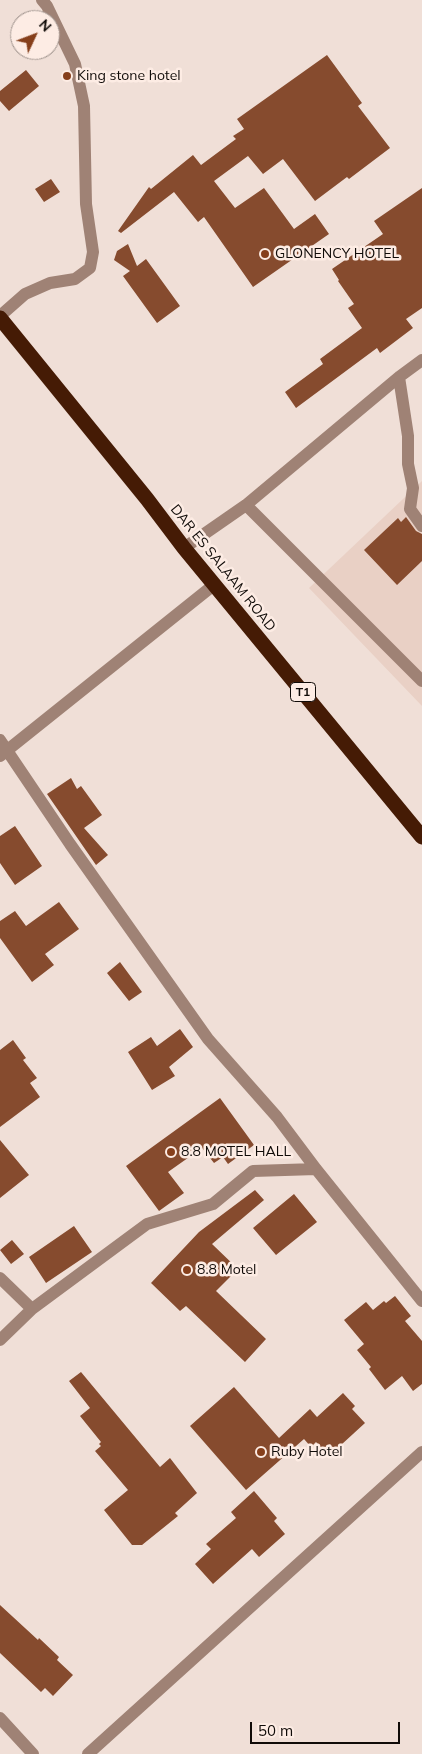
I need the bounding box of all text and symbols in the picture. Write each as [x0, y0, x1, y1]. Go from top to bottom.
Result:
north arrow [10, 10, 60, 60]
text: N [35, 15, 55, 35]
place label: King stone hotel [77, 68, 181, 84]
marker: King stone hotel [61, 70, 73, 82]
place label: GLONENCY HOTEL [275, 246, 399, 262]
marker: GLONENCY HOTEL [259, 248, 271, 260]
street label: DAR ES SALAAM ROAD [167, 501, 279, 635]
road number: T1 [290, 682, 316, 702]
place label: 8.8 MOTEL HALL [181, 1144, 291, 1160]
marker: 8.8 MOTEL HALL [165, 1146, 177, 1158]
place label: 8.8 Motel [197, 1262, 256, 1278]
marker: 8.8 Motel [181, 1264, 193, 1276]
place label: Ruby Hotel [271, 1444, 343, 1460]
marker: Ruby Hotel [255, 1446, 267, 1458]
scale bar [252, 1712, 402, 1744]
text: 50 m [258, 1721, 293, 1740]

